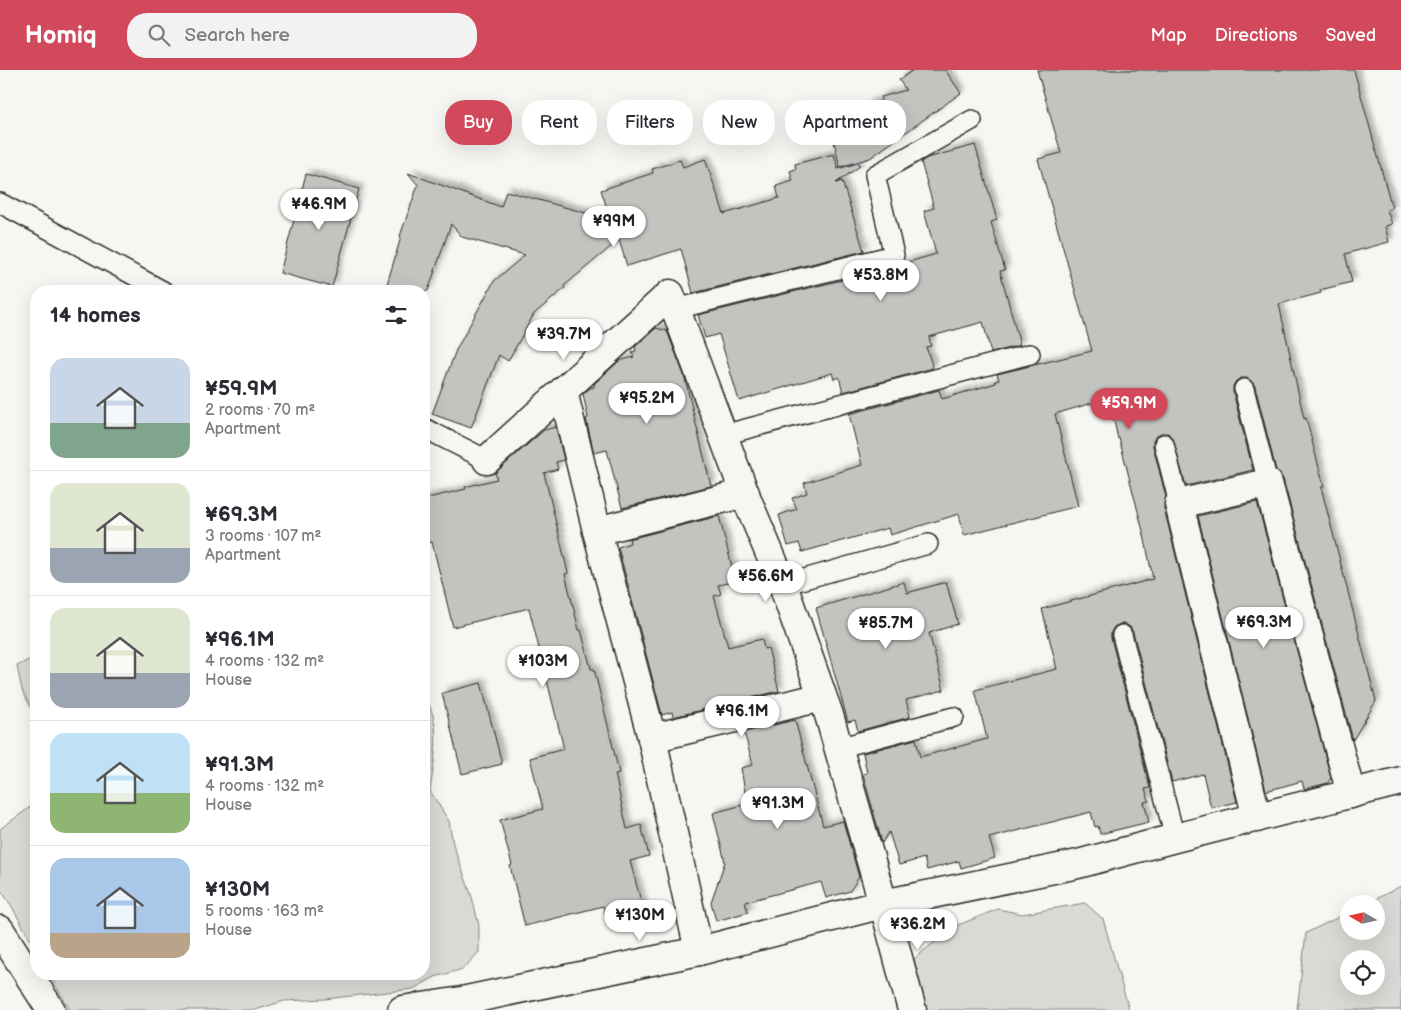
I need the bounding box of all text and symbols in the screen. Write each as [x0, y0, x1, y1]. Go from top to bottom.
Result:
search box [127, 13, 477, 58]
text: Homiq [25, 21, 97, 50]
icon: search [145, 21, 173, 49]
text: Search here [185, 24, 290, 47]
text: Map [1151, 25, 1187, 46]
text: Directions [1215, 25, 1297, 46]
text: Saved [1325, 25, 1376, 46]
chip: Buy [445, 100, 512, 145]
chip: Rent [522, 100, 597, 145]
chip: Filters [607, 100, 693, 145]
chip: New [703, 100, 775, 145]
chip: Apartment [785, 100, 906, 145]
pin: ¥46.9M [278, 189, 360, 231]
text: ¥46.9M [291, 195, 347, 214]
pin: ¥99M [584, 206, 644, 248]
text: ¥99M [593, 212, 635, 231]
pin: ¥53.8M [840, 260, 922, 302]
text: ¥53.8M [853, 266, 909, 285]
icon: filters [382, 301, 410, 329]
text: 14 homes [50, 303, 141, 328]
pin: ¥39.7M [523, 318, 605, 361]
text: ¥39.7M [537, 325, 591, 344]
text: ¥59.9M [205, 376, 277, 401]
icon: home [90, 378, 150, 438]
pin: ¥95.2M [606, 382, 688, 425]
pin: ¥59.9M [1088, 388, 1170, 430]
text: ¥95.2M [619, 389, 675, 408]
text: ¥59.9M [1101, 394, 1157, 413]
text: 2 rooms · 70 m² [205, 401, 315, 420]
text: Apartment [205, 420, 281, 439]
text: ¥69.3M [205, 502, 278, 527]
icon: home [90, 503, 150, 563]
text: 3 rooms · 107 m² [205, 527, 321, 546]
text: Apartment [205, 546, 281, 565]
pin: ¥56.6M [725, 560, 807, 603]
text: ¥56.6M [738, 567, 794, 586]
pin: ¥69.3M [1223, 606, 1305, 649]
pin: ¥85.7M [845, 608, 927, 650]
text: ¥69.3M [1236, 613, 1292, 632]
text: ¥85.7M [859, 614, 913, 633]
text: ¥96.1M [205, 627, 275, 652]
icon: home [90, 628, 150, 688]
pin: ¥103M [508, 646, 578, 688]
text: 4 rooms · 132 m² [205, 652, 324, 671]
text: ¥103M [518, 652, 568, 671]
text: House [205, 671, 252, 690]
pin: ¥96.1M [701, 696, 783, 738]
text: ¥96.1M [716, 702, 768, 721]
text: ¥91.3M [205, 752, 274, 777]
icon: home [90, 753, 150, 813]
text: 4 rooms · 132 m² [205, 777, 324, 796]
pin: ¥91.3M [737, 788, 819, 830]
text: ¥91.3M [752, 794, 804, 813]
text: House [205, 796, 252, 815]
text: ¥130M [205, 877, 270, 902]
icon: home [90, 878, 150, 938]
north arrow [1340, 895, 1385, 940]
map controls [1340, 895, 1385, 995]
pin: ¥130M [605, 900, 675, 942]
text: 5 rooms · 163 m² [205, 902, 324, 921]
text: ¥130M [615, 906, 665, 925]
pin: ¥36.2M [877, 908, 959, 951]
text: ¥36.2M [890, 915, 946, 934]
text: House [205, 921, 252, 940]
button: locate [1340, 950, 1385, 995]

